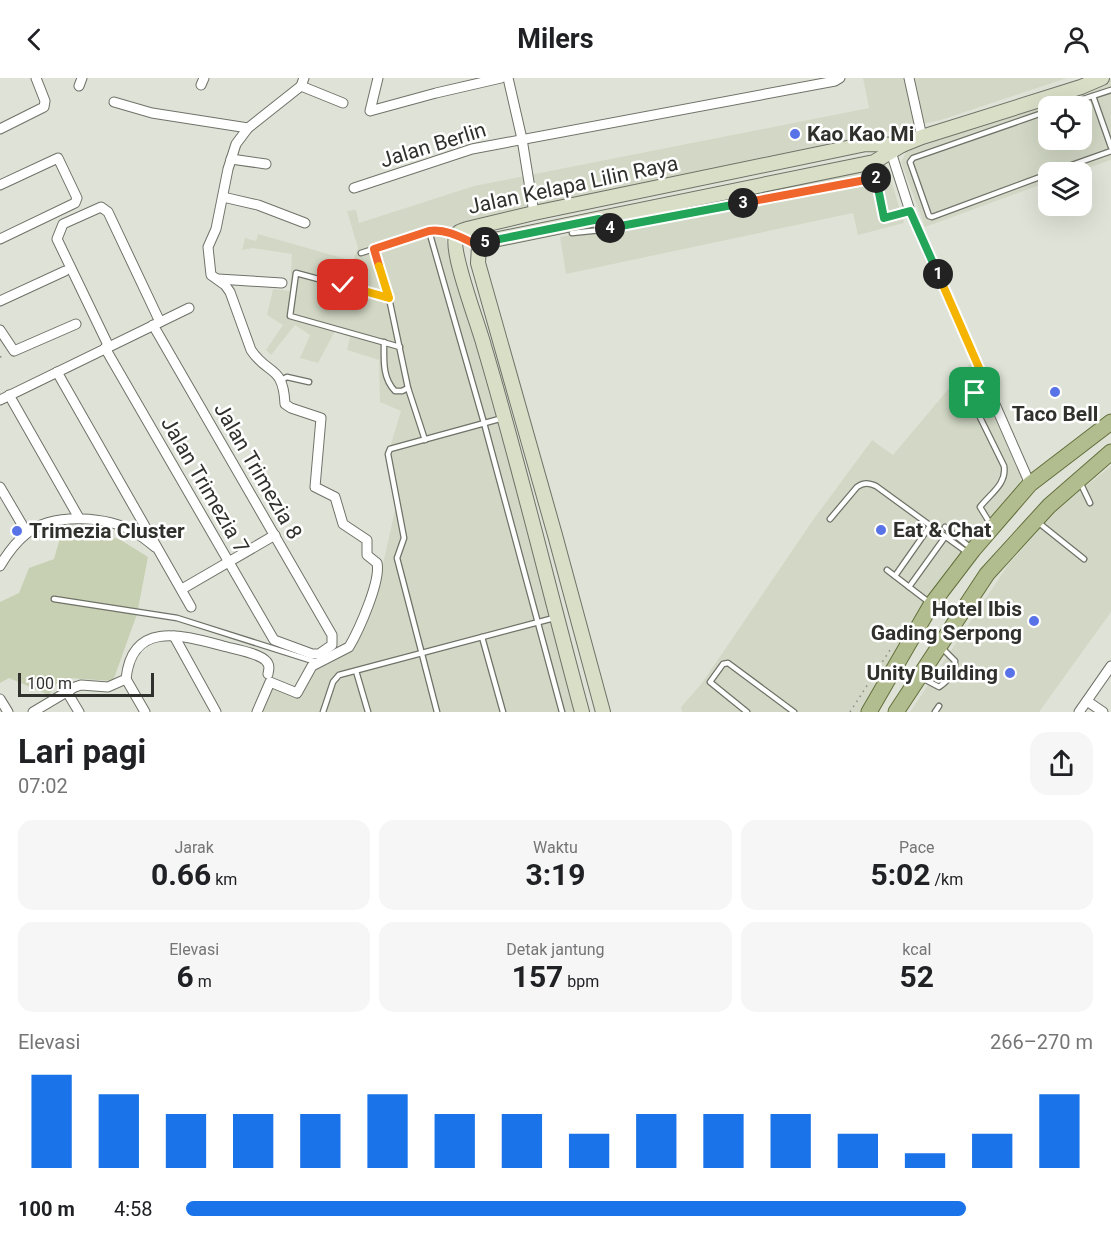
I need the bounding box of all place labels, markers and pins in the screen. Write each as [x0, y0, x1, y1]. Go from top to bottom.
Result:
place label: Kao Kao Mi [807, 122, 914, 146]
marker: Kao Kao Mi [788, 127, 802, 141]
pin: 2 [861, 163, 891, 193]
pin: 3 [728, 188, 758, 218]
pin: 4 [595, 213, 625, 243]
pin: 5 [470, 227, 500, 257]
pin [317, 259, 368, 310]
pin: 1 [923, 259, 953, 289]
pin [949, 367, 1000, 418]
marker: Taco Bell [1048, 385, 1062, 399]
place label: Taco Bell [1012, 402, 1098, 426]
place label: Eat & Chat [893, 518, 991, 542]
place label: Trimezia Cluster [29, 519, 185, 543]
marker: Eat & Chat [874, 523, 888, 537]
marker: Trimezia Cluster [10, 524, 24, 538]
place label: Hotel Ibis Gading Serpong [871, 597, 1022, 645]
marker: Hotel Ibis Gading Serpong [1027, 614, 1041, 628]
place label: Unity Building [867, 661, 998, 685]
marker: Unity Building [1003, 666, 1017, 680]

